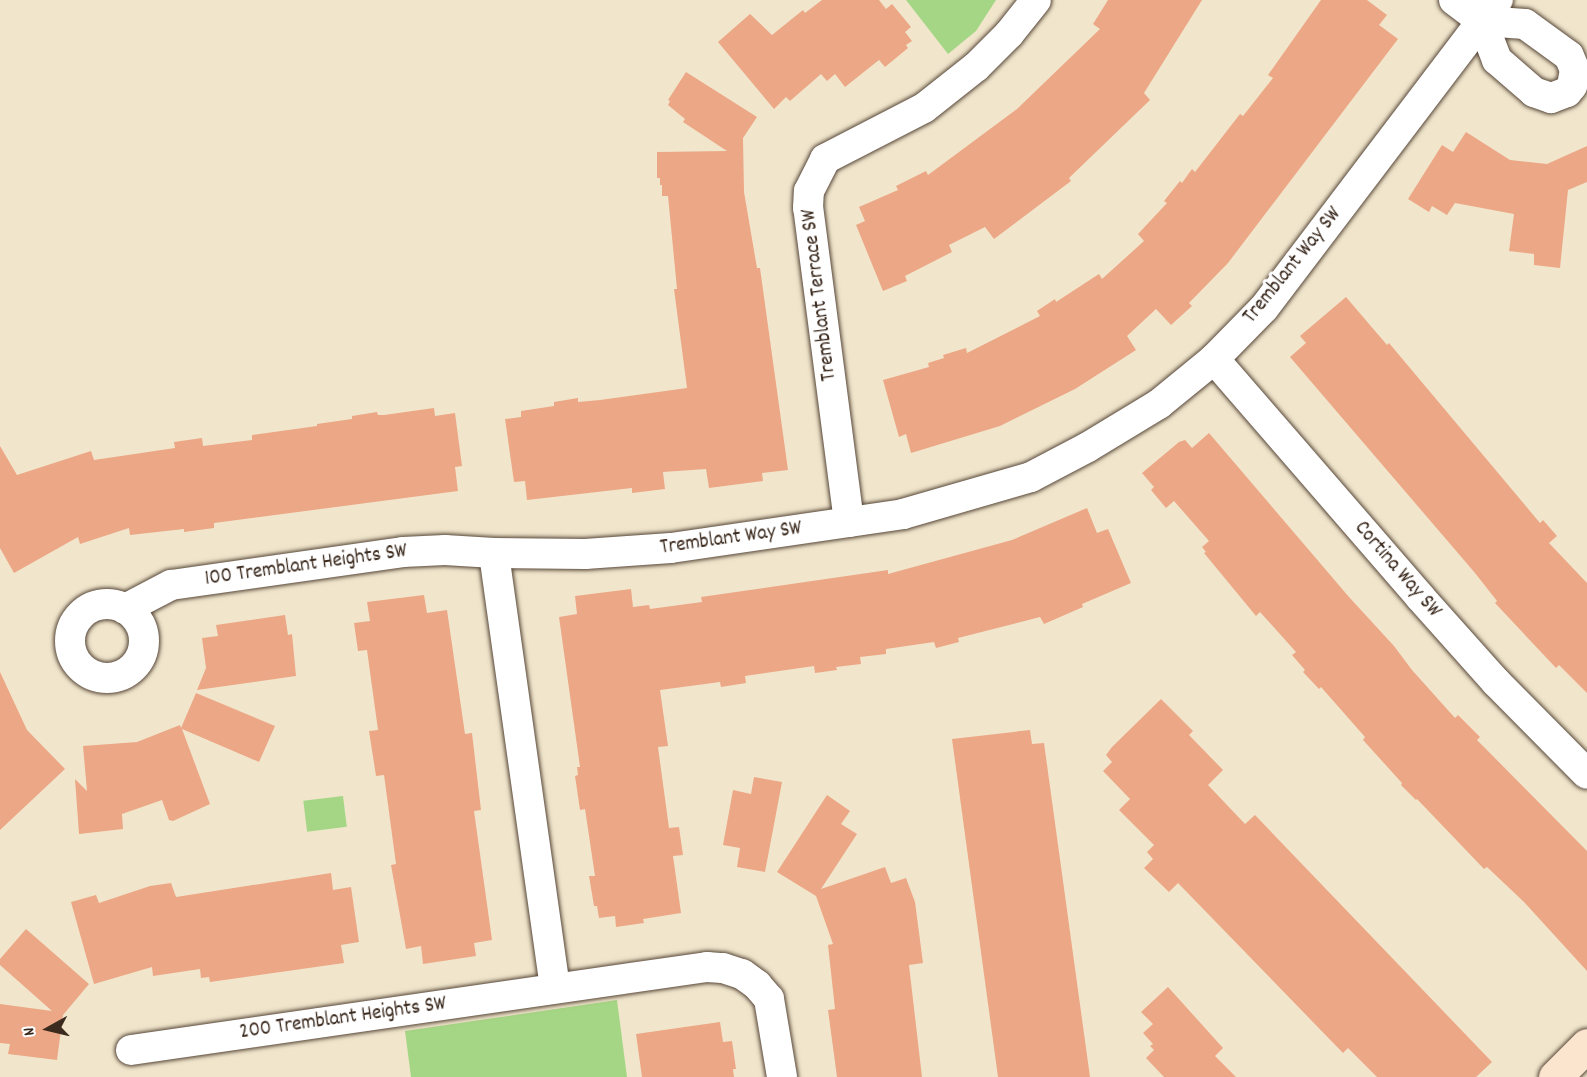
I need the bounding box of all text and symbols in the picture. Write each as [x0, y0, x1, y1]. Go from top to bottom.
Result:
street label: Tremblant Way SW [1238, 203, 1348, 329]
street label: Tremblant Terrace SW [797, 208, 843, 382]
street label: Cortina Way SW [1348, 516, 1446, 624]
street label: Tremblant Way SW [659, 517, 803, 561]
street label: 100 Tremblant Heights SW [203, 539, 409, 593]
street label: 200 Tremblant Heights SW [238, 992, 448, 1046]
north arrow [18, 999, 78, 1059]
text: N [18, 1026, 42, 1037]

